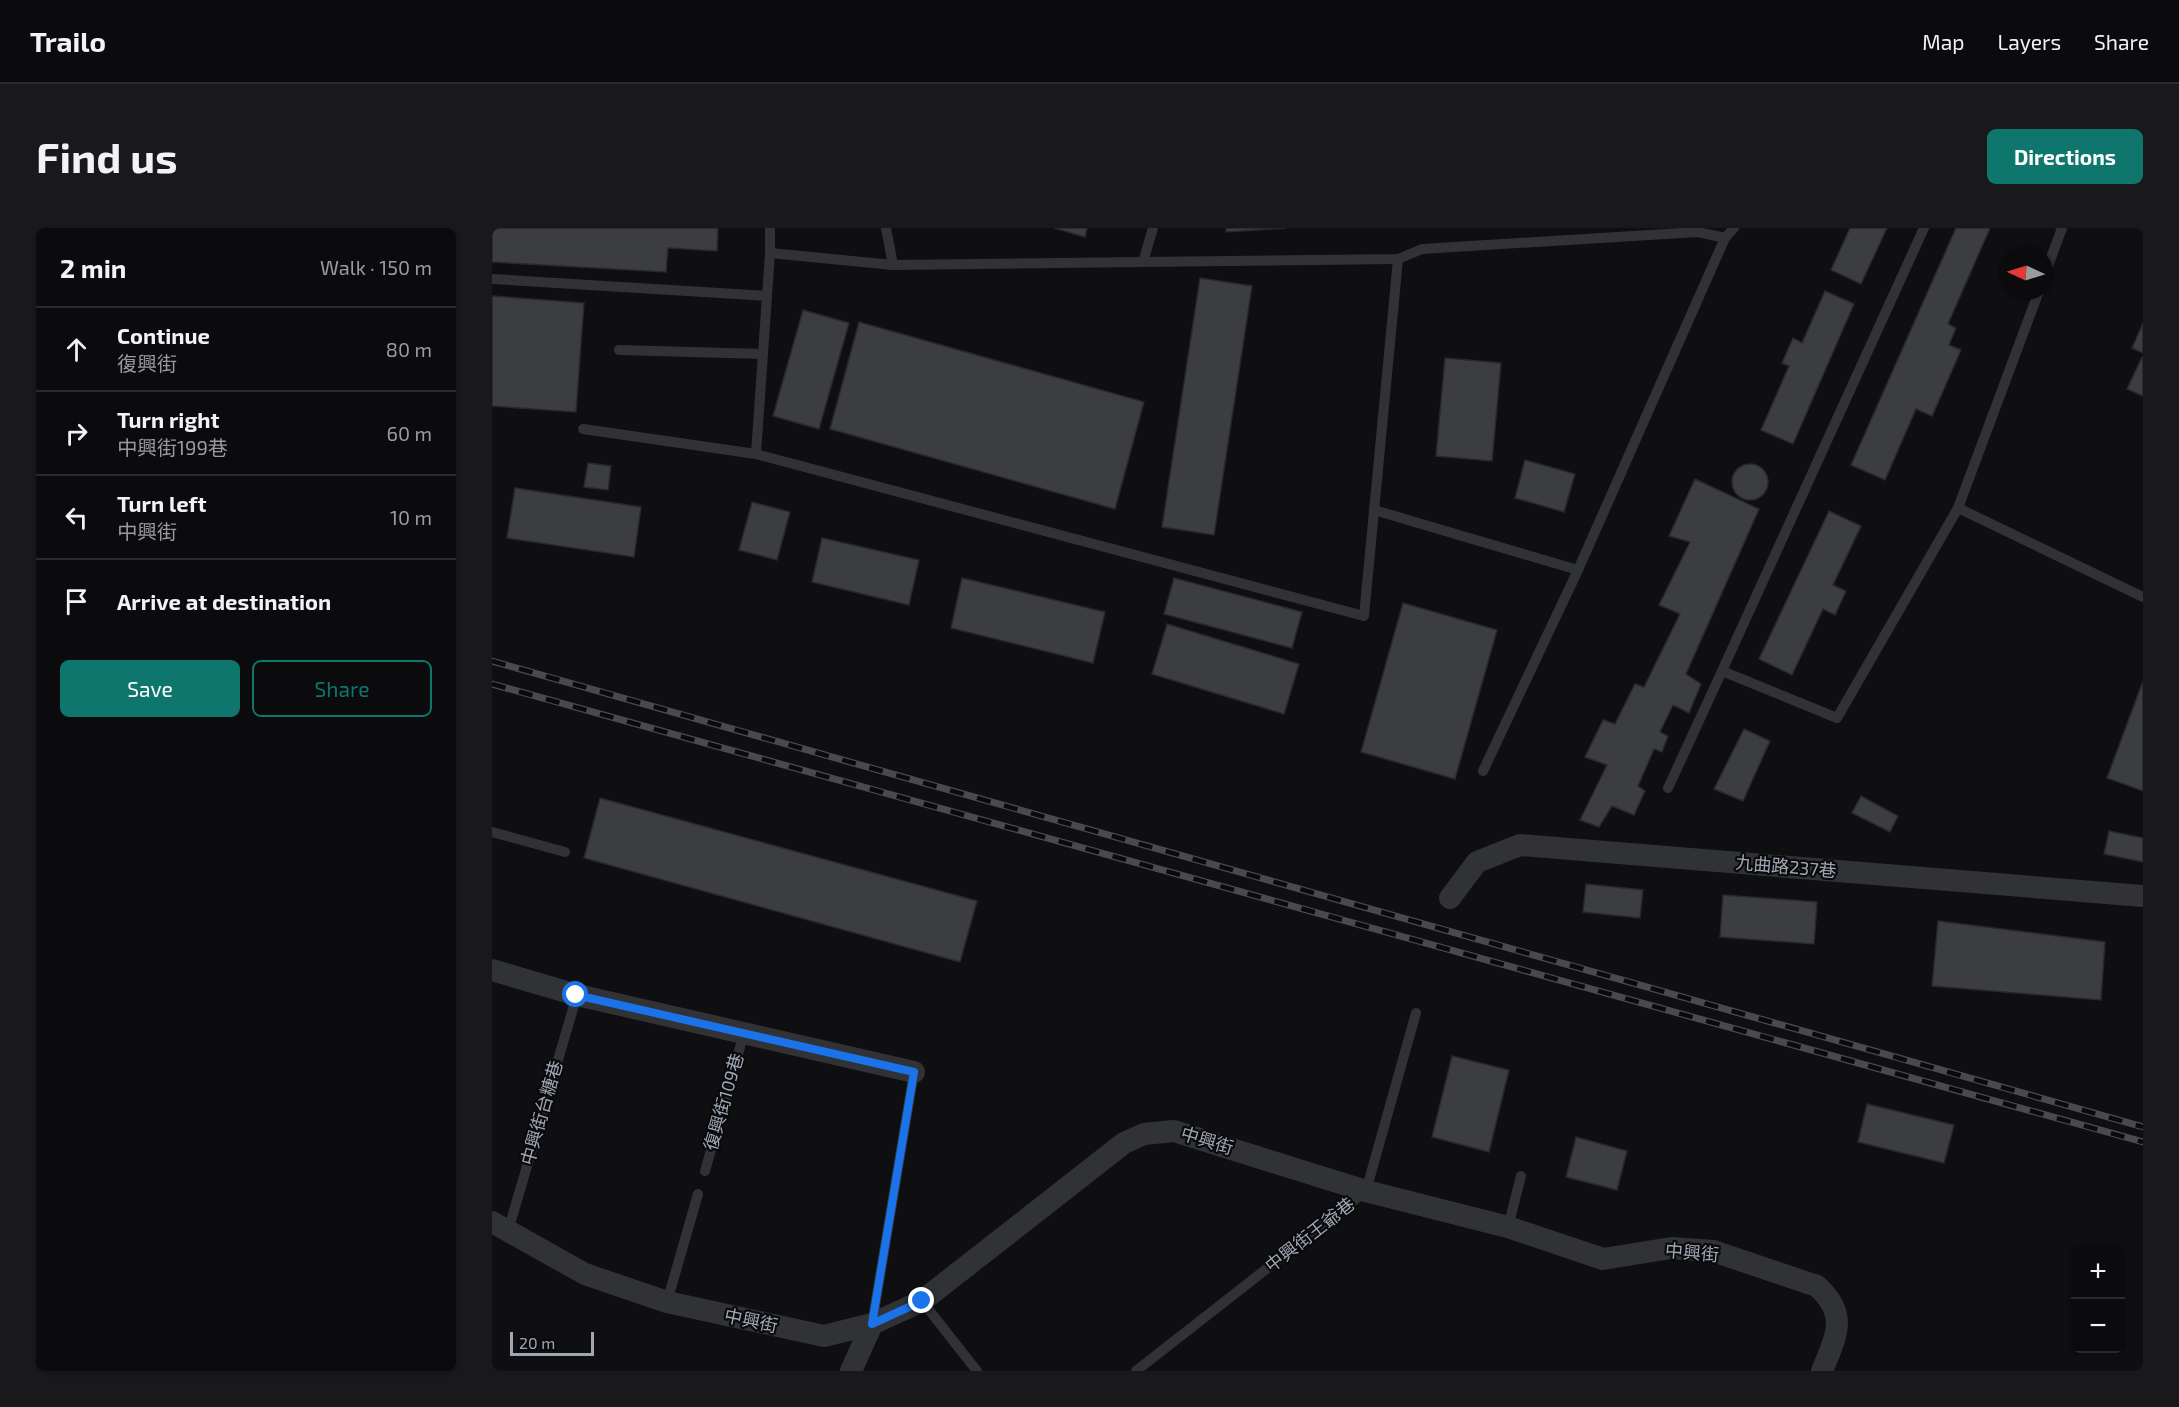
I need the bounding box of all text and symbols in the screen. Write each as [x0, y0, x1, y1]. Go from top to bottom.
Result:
text: Trailo [30, 24, 106, 58]
text: Map [1922, 29, 1964, 54]
text: Layers [1997, 29, 2061, 54]
text: Share [2094, 29, 2149, 54]
button: Directions [1987, 129, 2143, 184]
text: Find us [36, 131, 178, 181]
north arrow [1999, 246, 2053, 300]
text: 2 min [60, 252, 126, 283]
text: Walk · 150 m [320, 255, 432, 279]
text: Continue [117, 322, 210, 348]
icon: ahead [60, 333, 93, 366]
text: 80 m [386, 337, 432, 361]
text: 復興街 [117, 351, 177, 375]
text: Turn right [117, 406, 219, 432]
icon: right [60, 417, 93, 450]
text: 60 m [387, 421, 432, 445]
text: 中興街199巷 [117, 435, 228, 459]
text: Turn left [117, 490, 206, 516]
icon: left [60, 501, 93, 534]
text: 10 m [390, 505, 432, 529]
text: 中興街 [117, 519, 177, 543]
icon: arrive [60, 585, 93, 618]
text: Arrive at destination [117, 588, 331, 614]
button: Save [60, 660, 240, 717]
button: Share [252, 660, 432, 717]
street label: 九曲路237巷 [1735, 851, 1838, 881]
route start [562, 981, 588, 1007]
street label: 復興街109巷 [699, 1050, 747, 1153]
street label: 中興街台糖巷 [516, 1058, 566, 1168]
street label: 中興街 [1178, 1122, 1236, 1158]
street label: 中興街王爺巷 [1260, 1192, 1359, 1276]
street label: 中興街 [1664, 1239, 1720, 1265]
map controls [2071, 1245, 2125, 1353]
button: + [2071, 1245, 2125, 1299]
route end [908, 1287, 934, 1313]
button: − [2071, 1299, 2125, 1353]
street label: 中興街 [723, 1304, 780, 1336]
scale bar [510, 1329, 594, 1356]
text: 20 m [519, 1333, 555, 1352]

